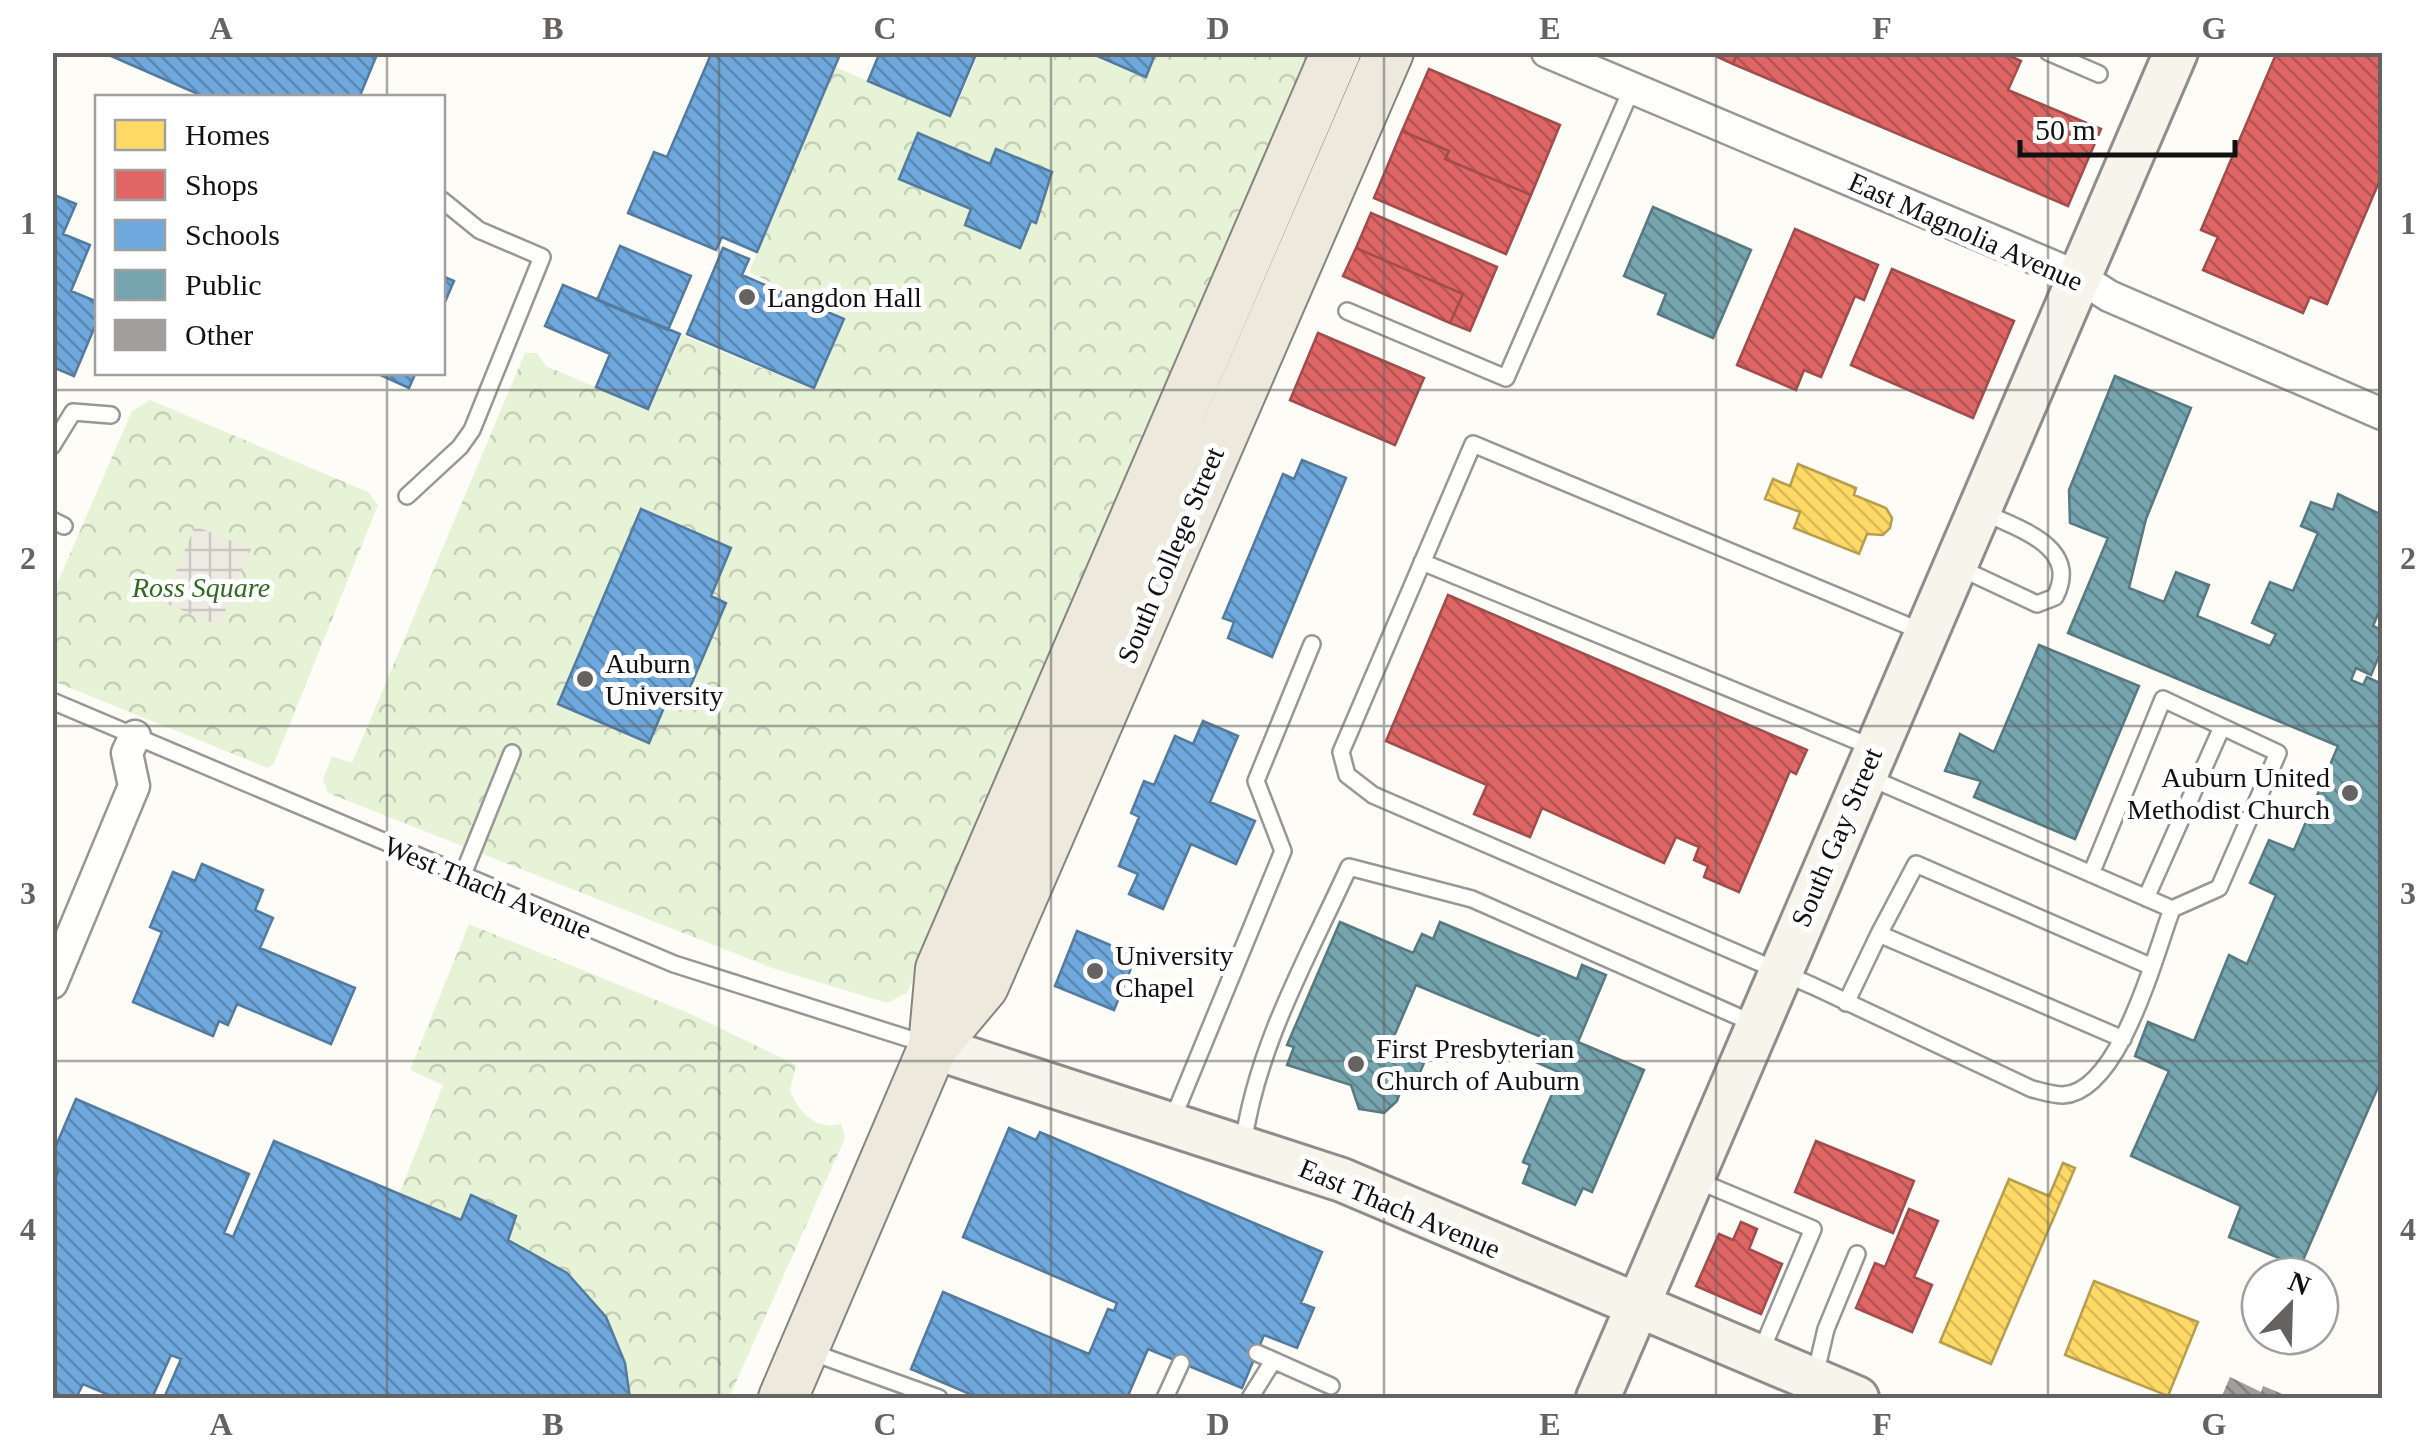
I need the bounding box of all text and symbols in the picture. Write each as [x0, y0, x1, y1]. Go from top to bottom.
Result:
text: A [209, 10, 233, 46]
text: B [542, 10, 564, 46]
text: C [873, 10, 897, 46]
text: D [1206, 10, 1230, 46]
text: E [1539, 10, 1561, 46]
text: F [1872, 10, 1892, 46]
text: G [2202, 10, 2227, 46]
legend [95, 95, 445, 375]
scale bar [2020, 95, 2235, 157]
text: 50 m [2035, 113, 2096, 146]
text: Homes [185, 118, 270, 151]
street label: East Magnolia Avenue [1844, 166, 2088, 297]
text: Shops [185, 168, 258, 201]
text: 1 [20, 205, 36, 241]
text: 1 [2400, 205, 2416, 241]
text: Schools [185, 218, 280, 251]
text: Public [185, 268, 262, 301]
place label: Langdon Hall [767, 282, 922, 313]
marker: Langdon Hall [736, 286, 758, 308]
text: Other [185, 318, 253, 351]
street label: South College Street [1111, 442, 1230, 668]
text: 2 [20, 540, 36, 576]
text: 2 [2400, 540, 2416, 576]
park label: Ross Square [131, 572, 270, 603]
place label: Auburn University [605, 648, 723, 711]
marker: Auburn University [574, 668, 596, 690]
street label: South Gay Street [1785, 743, 1888, 931]
place label: Auburn United Methodist Church [2127, 762, 2330, 825]
marker: Auburn United Methodist Church [2339, 782, 2361, 804]
street label: West Thach Avenue [379, 830, 596, 945]
text: 3 [20, 875, 36, 911]
text: 3 [2400, 875, 2416, 911]
place label: University Chapel [1115, 940, 1233, 1003]
marker: University Chapel [1084, 960, 1106, 982]
place label: First Presbyterian Church of Auburn [1376, 1033, 1580, 1096]
marker: First Presbyterian Church of Auburn [1345, 1053, 1367, 1075]
street label: East Thach Avenue [1295, 1152, 1505, 1265]
text: 4 [20, 1211, 36, 1247]
text: 4 [2400, 1211, 2416, 1247]
north arrow [2240, 1256, 2340, 1356]
text: N [2284, 1265, 2315, 1302]
text: A [209, 1406, 233, 1442]
text: B [542, 1406, 564, 1442]
text: C [873, 1406, 897, 1442]
text: D [1206, 1406, 1230, 1442]
text: E [1539, 1406, 1561, 1442]
text: F [1872, 1406, 1892, 1442]
text: G [2202, 1406, 2227, 1442]

